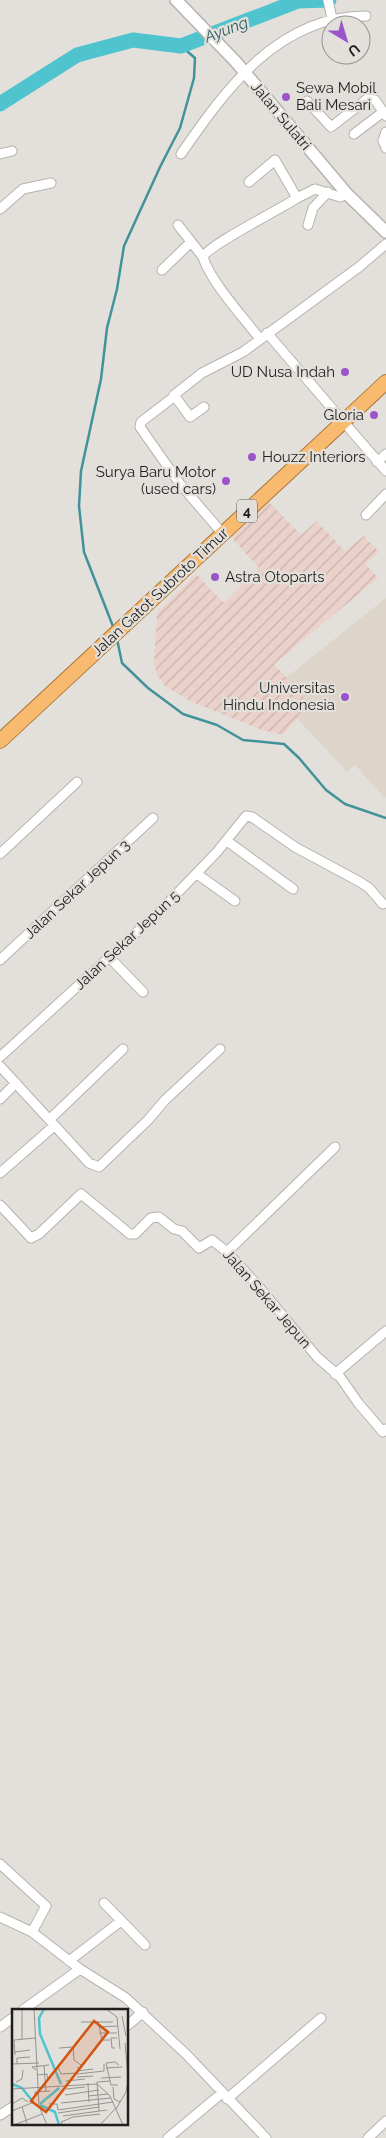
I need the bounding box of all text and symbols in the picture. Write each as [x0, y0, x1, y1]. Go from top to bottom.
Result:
water label: Ayung [201, 12, 251, 47]
north arrow [321, 15, 371, 65]
text: U [345, 41, 363, 60]
street label: Jalan Sulatri [247, 78, 315, 154]
place label: Sewa Mobil Bali Mesari [296, 79, 377, 114]
marker: Sewa Mobil Bali Mesari [280, 91, 292, 103]
place label: UD Nusa Indah [231, 363, 335, 381]
marker: UD Nusa Indah [339, 366, 351, 378]
place label: Gloria [324, 406, 364, 424]
marker: Gloria [368, 409, 380, 421]
place label: Houzz Interiors [262, 448, 365, 466]
marker: Houzz Interiors [246, 451, 258, 463]
place label: Surya Baru Motor (used cars) [96, 463, 217, 498]
marker: Surya Baru Motor (used cars) [220, 475, 232, 487]
road number: 4 [237, 500, 257, 522]
street label: Jalan Gatot Subroto Timur [88, 523, 233, 660]
place label: Astra Otoparts [225, 568, 325, 586]
marker: Astra Otoparts [209, 571, 221, 583]
place label: Universitas Hindu Indonesia [223, 679, 335, 714]
marker: Universitas Hindu Indonesia [339, 691, 351, 703]
street label: Jalan Sekar Jepun 3 [21, 836, 133, 942]
street label: Jalan Sekar Jepun 5 [71, 887, 183, 993]
street label: Jalan Sekar Jepun [219, 1246, 315, 1352]
inset map [12, 2009, 129, 2126]

